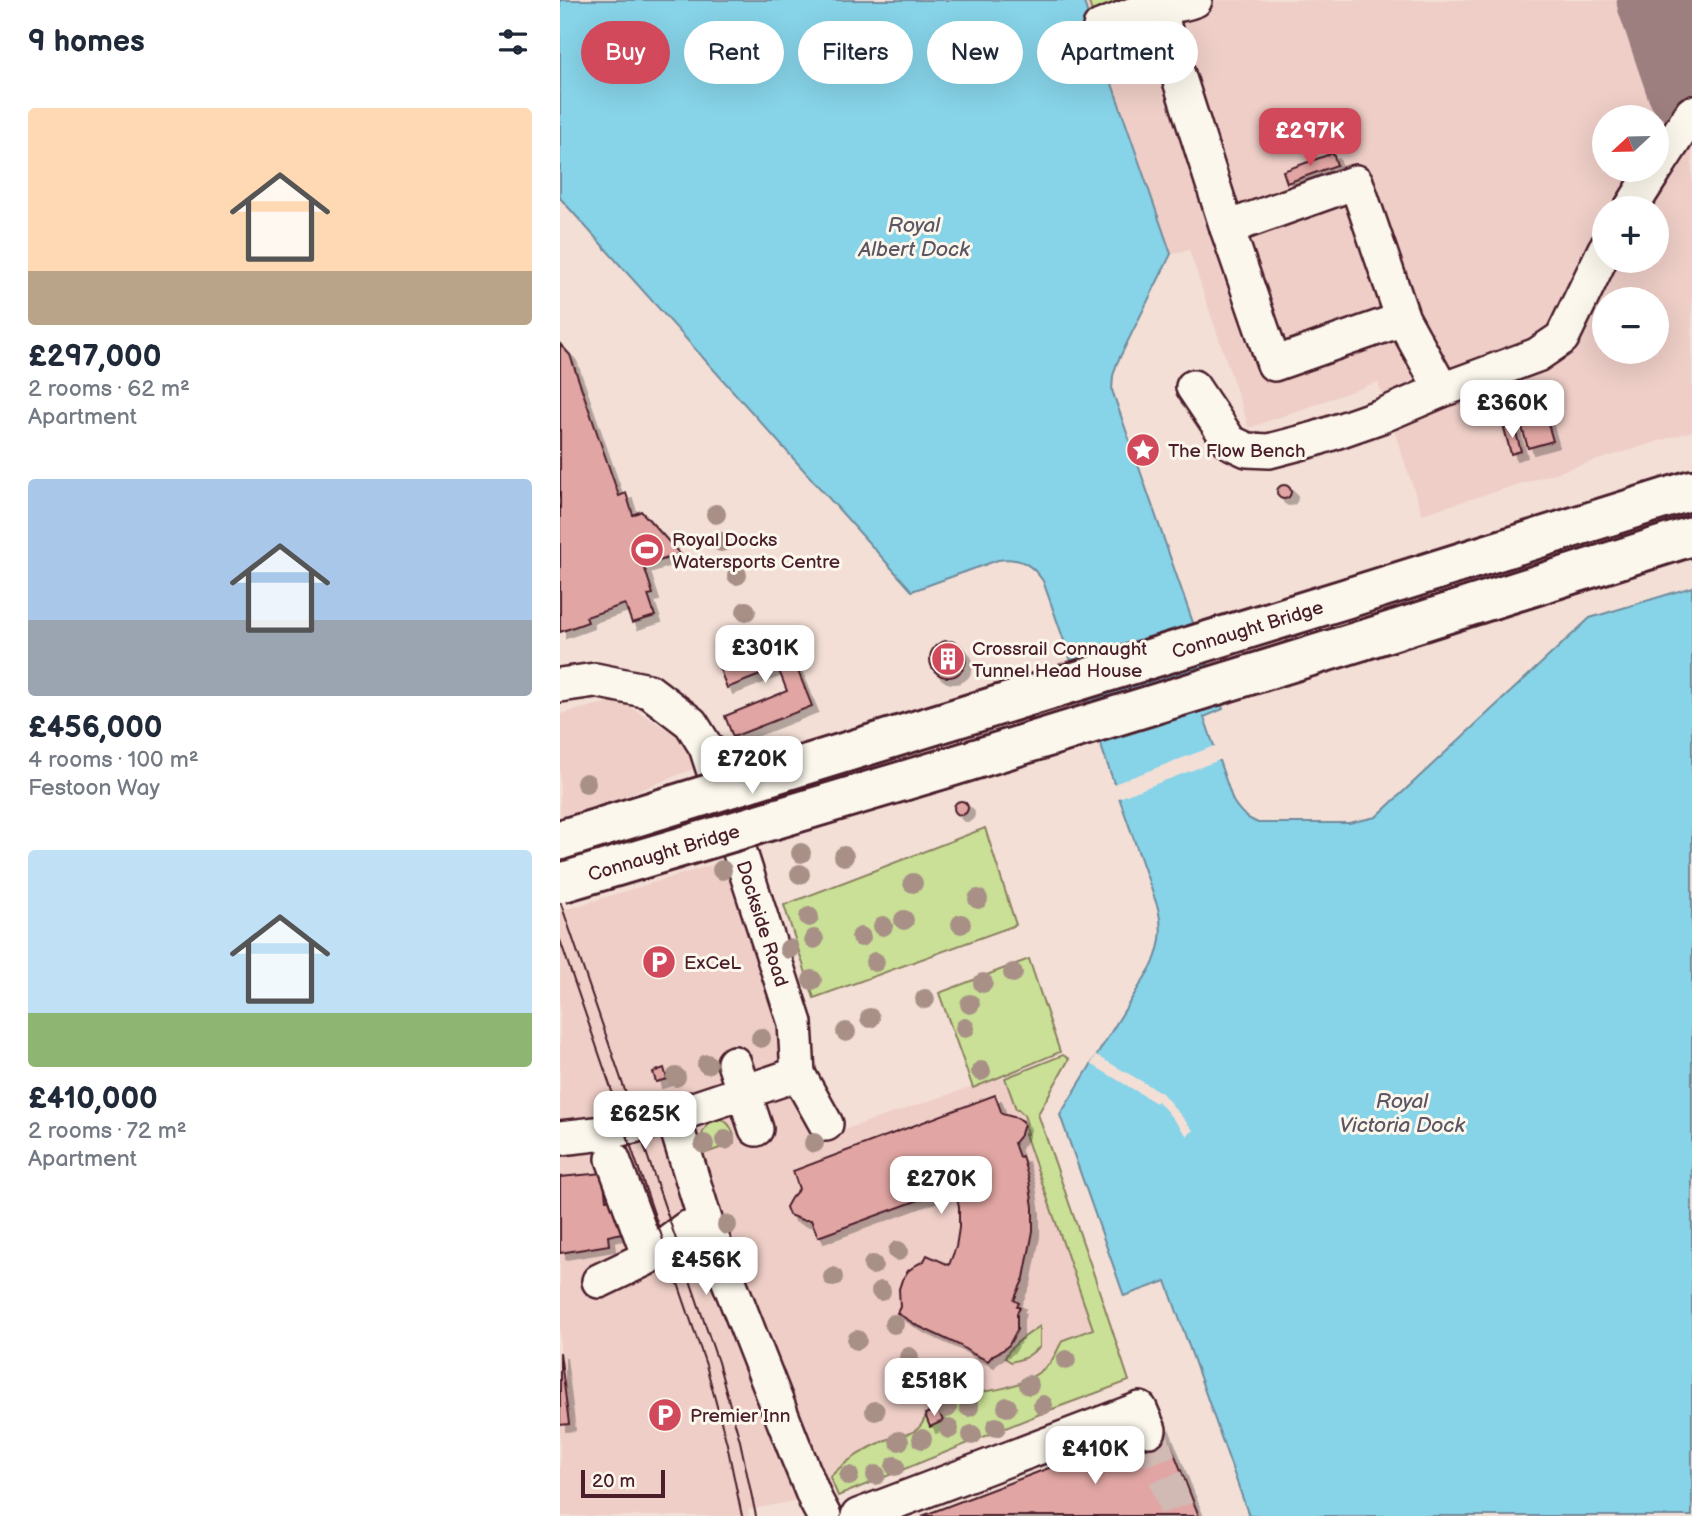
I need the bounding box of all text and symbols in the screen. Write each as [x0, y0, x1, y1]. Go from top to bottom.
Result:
chip: Buy [581, 21, 670, 84]
chip: Rent [684, 21, 784, 84]
chip: Filters [798, 21, 913, 84]
chip: New [927, 21, 1023, 84]
chip: Apartment [1037, 21, 1198, 84]
icon: filters [494, 23, 532, 61]
text: 9 homes [28, 24, 145, 60]
north arrow [1592, 105, 1670, 182]
map controls [1592, 105, 1669, 364]
pin: £297K [1261, 108, 1359, 168]
text: £297K [1275, 117, 1345, 145]
icon: home [217, 154, 343, 280]
button: + [1592, 196, 1669, 273]
water label: Royal Albert Dock [857, 213, 970, 262]
button: − [1592, 287, 1669, 364]
text: £297,000 [28, 339, 162, 375]
text: 2 rooms · 62 m² [28, 375, 190, 403]
pin: £360K [1463, 380, 1561, 440]
text: £360K [1476, 389, 1548, 417]
text: Apartment [28, 403, 137, 431]
place icon: The Flow Bench [1124, 431, 1162, 469]
place label: The Flow Bench [1168, 440, 1305, 463]
icon: home [217, 525, 343, 651]
place label: Royal Docks Watersports Centre [672, 529, 840, 574]
sports icon: Royal Docks Watersports Centre [628, 531, 666, 569]
street label: Connaught Bridge [1169, 596, 1326, 664]
pin: £301K [716, 626, 814, 685]
text: £301K [731, 634, 799, 662]
place label: Crossrail Connaught Tunnel Head House [972, 638, 1147, 683]
building icon: Crossrail Connaught Tunnel Head House [929, 640, 967, 678]
text: £456,000 [28, 710, 163, 746]
pin: £720K [703, 736, 801, 796]
text: £720K [717, 745, 787, 773]
text: 4 rooms · 100 m² [28, 746, 199, 774]
text: Festoon Way [28, 774, 160, 802]
street label: Connaught Bridge [585, 820, 743, 887]
street label: Dockside Road [730, 858, 793, 990]
icon: home [217, 896, 343, 1022]
parking icon: ExCeL [640, 943, 678, 981]
place label: ExCeL [684, 952, 741, 975]
text: £410,000 [28, 1081, 158, 1117]
water label: Royal Victoria Dock [1339, 1089, 1465, 1138]
pin: £625K [596, 1092, 694, 1151]
text: £625K [610, 1100, 680, 1128]
text: 2 rooms · 72 m² [28, 1117, 187, 1145]
text: Apartment [28, 1145, 137, 1173]
pin: £270K [892, 1156, 990, 1216]
text: £270K [906, 1165, 976, 1193]
pin: £456K [657, 1238, 755, 1297]
text: £456K [671, 1246, 741, 1274]
pin: £518K [885, 1358, 983, 1418]
text: £518K [901, 1367, 967, 1395]
parking icon: Premier Inn [646, 1396, 684, 1434]
place label: Premier Inn [690, 1405, 790, 1428]
pin: £410K [1046, 1426, 1144, 1486]
text: £410K [1061, 1435, 1129, 1463]
scale bar [581, 1467, 665, 1499]
text: 20 m [592, 1470, 635, 1493]

